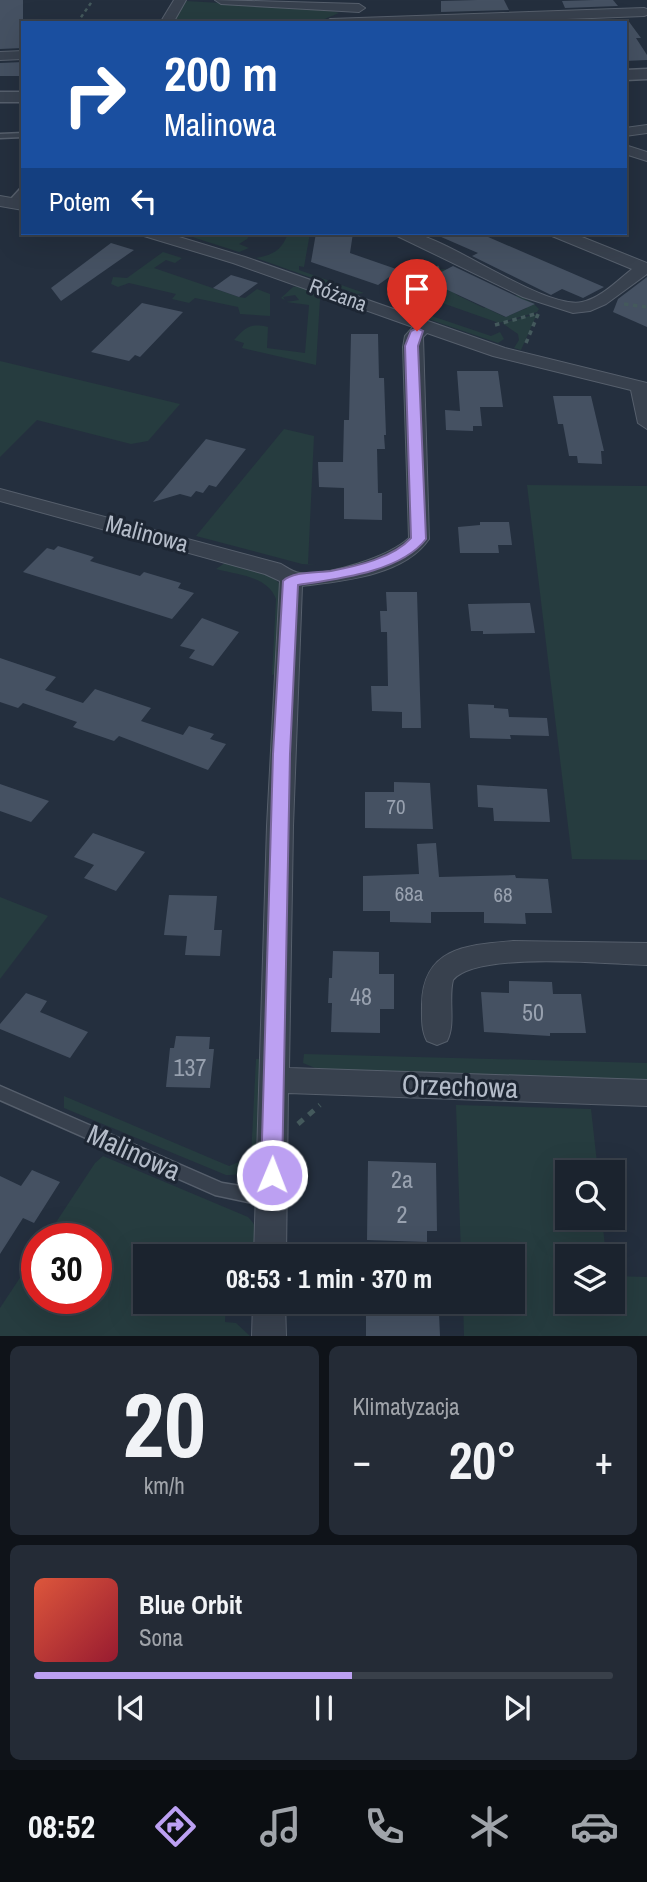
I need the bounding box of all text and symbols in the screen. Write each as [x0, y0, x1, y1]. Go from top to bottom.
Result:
text: 200 m [164, 40, 278, 106]
icon: right [49, 49, 140, 140]
text: Malinowa [164, 103, 276, 146]
icon: left [125, 182, 163, 220]
text: Potem [49, 184, 111, 219]
pin [387, 259, 447, 331]
icon: arrive [398, 270, 436, 308]
street label: Różana [305, 271, 371, 318]
street label: Malinowa [102, 507, 192, 559]
house number: 70 [386, 792, 406, 821]
house number: 68a [395, 879, 424, 908]
house number: 68 [493, 880, 513, 909]
house number: 48 [350, 980, 372, 1012]
house number: 50 [522, 996, 544, 1028]
house number: 137 [174, 1051, 206, 1083]
street label: Orzechowa [401, 1065, 519, 1107]
street label: Malinowa [81, 1115, 187, 1189]
position arrow [235, 1138, 309, 1212]
map controls [555, 1160, 625, 1314]
button: search [555, 1160, 625, 1230]
house number: 2a [391, 1163, 413, 1195]
house number: 2 [397, 1198, 407, 1230]
speed limit sign: 30 [21, 1223, 112, 1314]
button: layers [555, 1244, 625, 1314]
text: 08:53 · 1 min · 370 m [226, 1261, 432, 1296]
text: 20 [123, 1363, 206, 1485]
text: Klimatyzacja [353, 1391, 459, 1422]
text: 20° [449, 1425, 517, 1495]
text: − [353, 1435, 371, 1486]
text: + [595, 1435, 613, 1486]
text: km/h [144, 1470, 185, 1501]
text: Blue Orbit [139, 1587, 242, 1622]
text: Sona [139, 1622, 183, 1653]
icon: previous [112, 1689, 150, 1727]
icon: pause [305, 1689, 343, 1727]
icon: next [498, 1689, 536, 1727]
icon: directions [151, 1802, 200, 1851]
icon: music [256, 1802, 305, 1851]
icon: phone [360, 1802, 409, 1851]
icon: climate [465, 1802, 514, 1851]
icon: car [570, 1802, 619, 1851]
text: 08:52 [28, 1805, 95, 1848]

